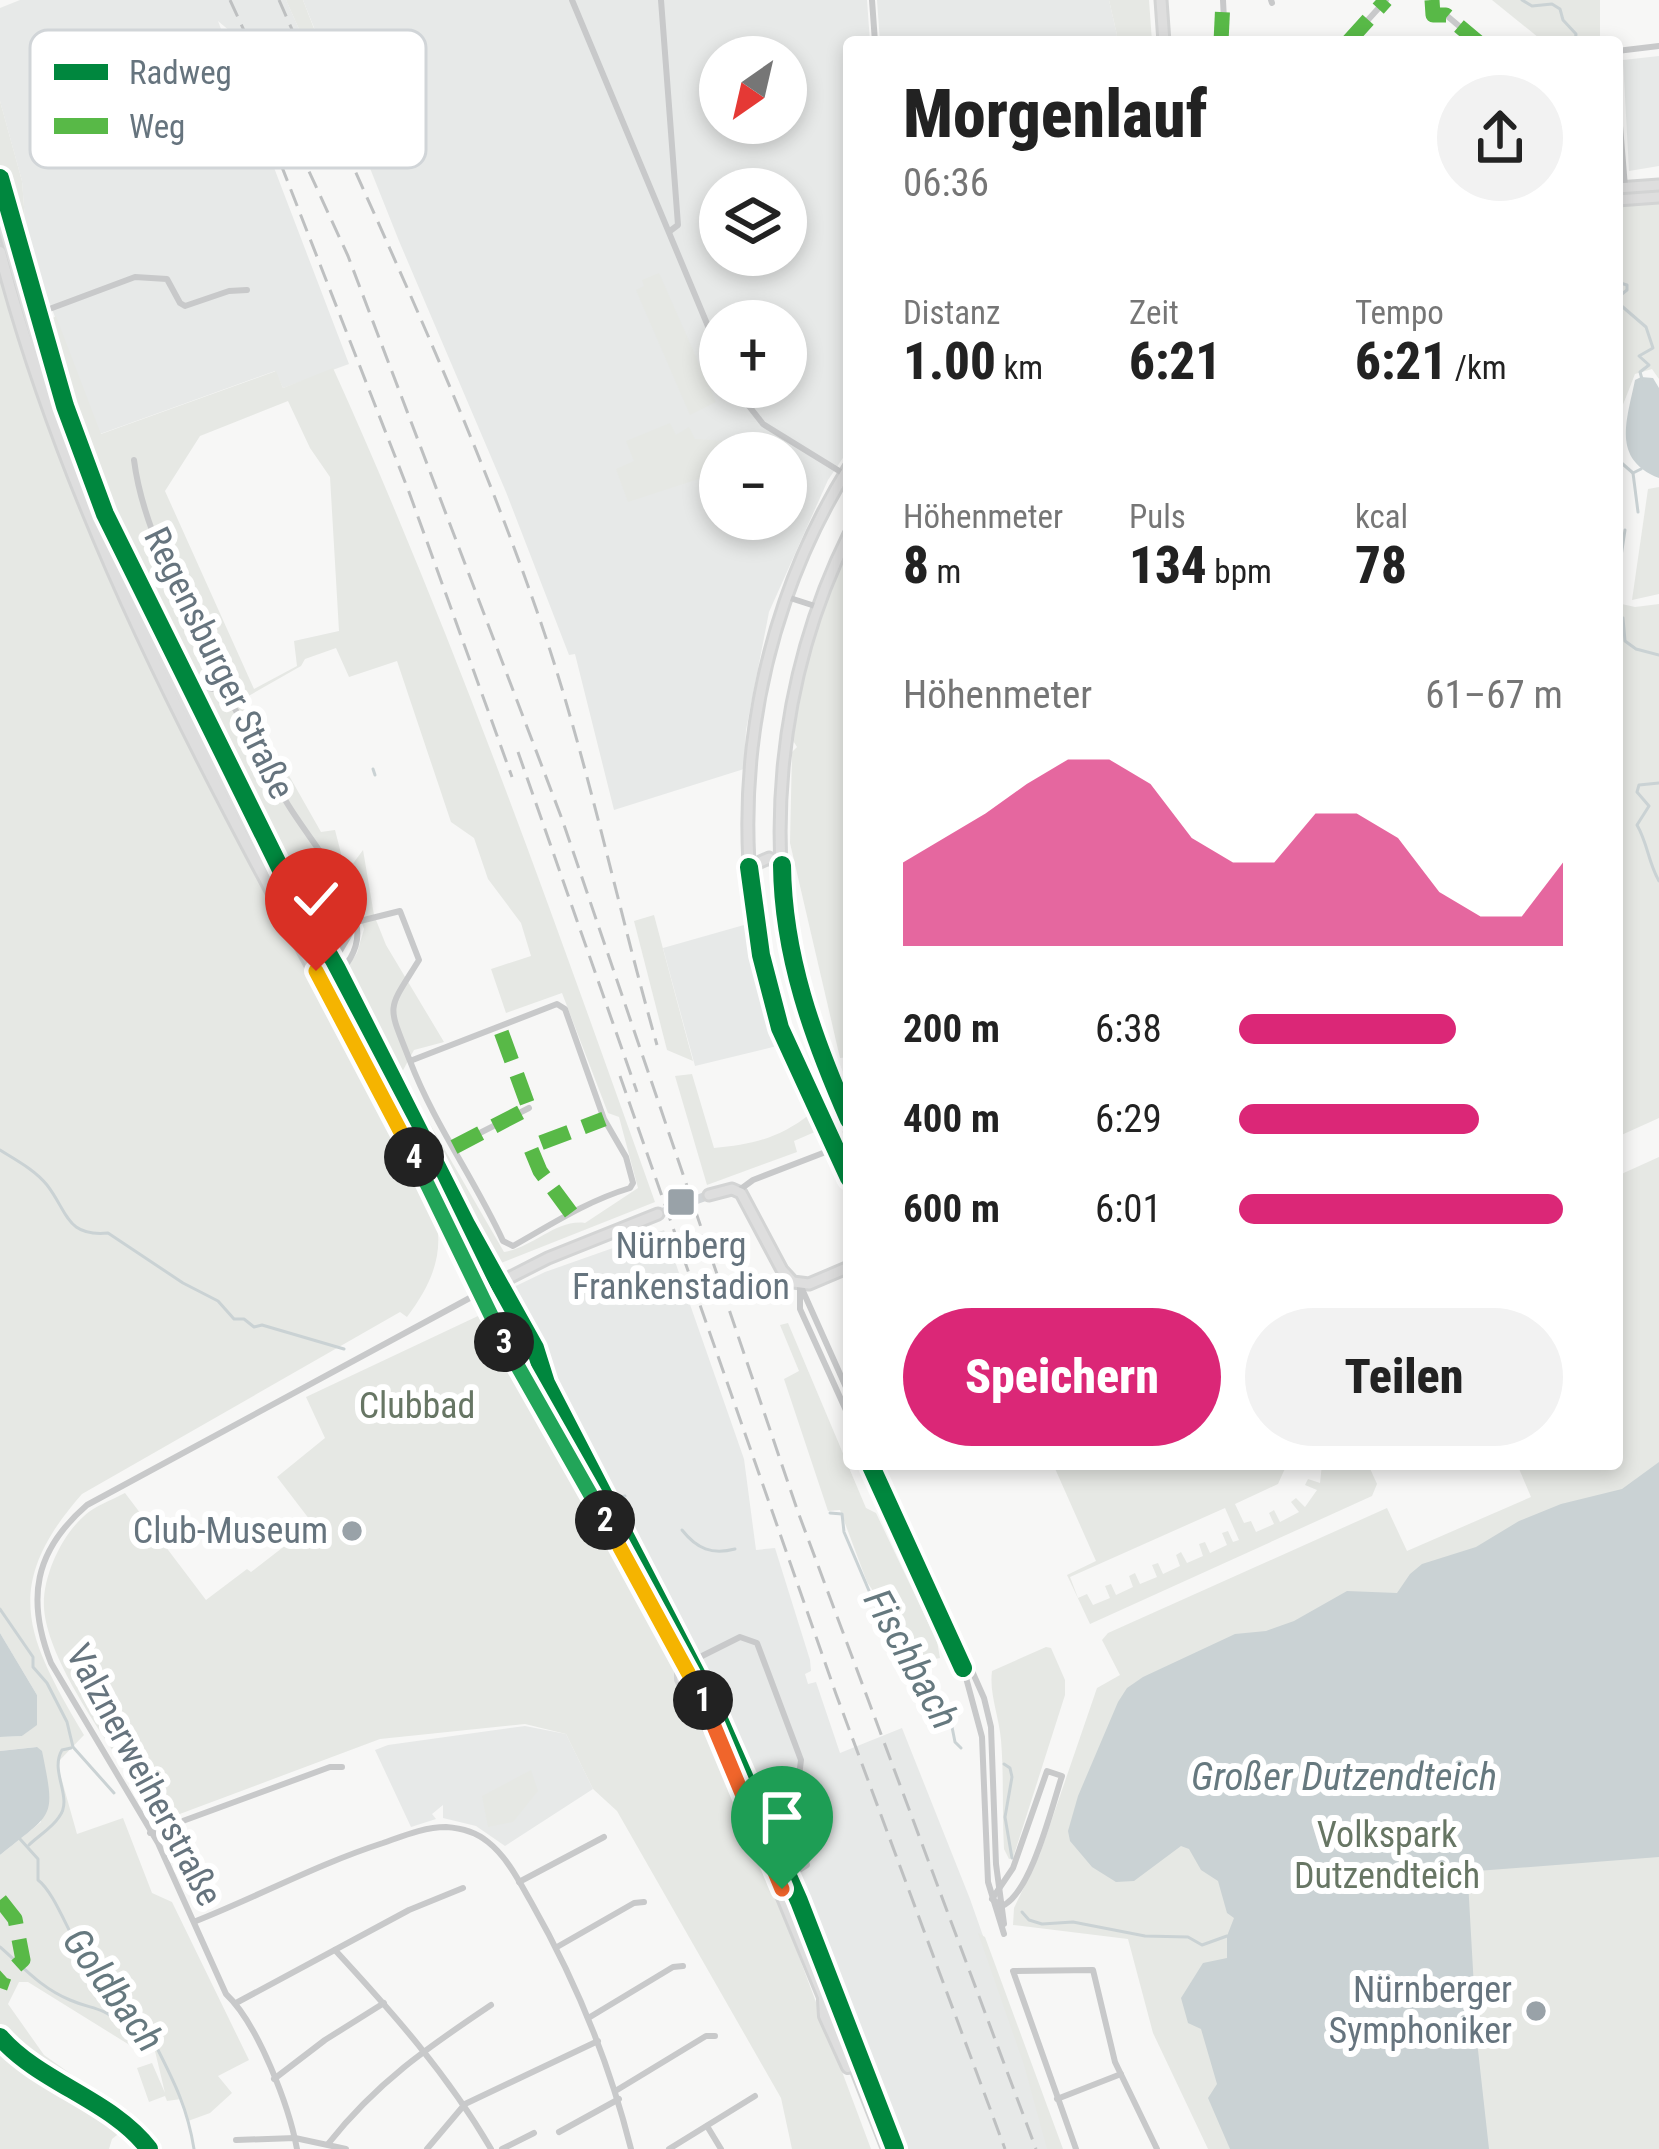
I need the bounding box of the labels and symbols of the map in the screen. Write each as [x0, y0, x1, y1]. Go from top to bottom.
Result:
legend [30, 30, 426, 168]
north arrow [699, 36, 807, 144]
text: Radweg [129, 53, 232, 92]
text: Weg [129, 107, 185, 146]
street label: Regensburger Straße [135, 520, 303, 806]
pin [265, 848, 367, 971]
pin: 4 [384, 1127, 444, 1187]
marker: Nürnberg Frankenstadion [665, 1186, 697, 1218]
place label: Nürnberg Frankenstadion [572, 1225, 790, 1308]
pin: 3 [474, 1312, 534, 1372]
park label: Clubbad [359, 1385, 475, 1427]
pin: 2 [575, 1490, 635, 1550]
place label: Club-Museum [133, 1510, 328, 1552]
marker: Club-Museum [339, 1518, 365, 1544]
water label: Fischbach [854, 1581, 968, 1737]
street label: Valznerweiherstraße [57, 1637, 231, 1913]
pin: 1 [673, 1670, 733, 1730]
water label: Großer Dutzendteich [1191, 1754, 1497, 1800]
pin [731, 1766, 833, 1889]
park label: Volkspark Dutzendteich [1294, 1814, 1480, 1897]
water label: Goldbach [53, 1919, 173, 2061]
place label: Nürnberger Symphoniker [1329, 1969, 1512, 2052]
marker: Nürnberger Symphoniker [1523, 1998, 1549, 2024]

